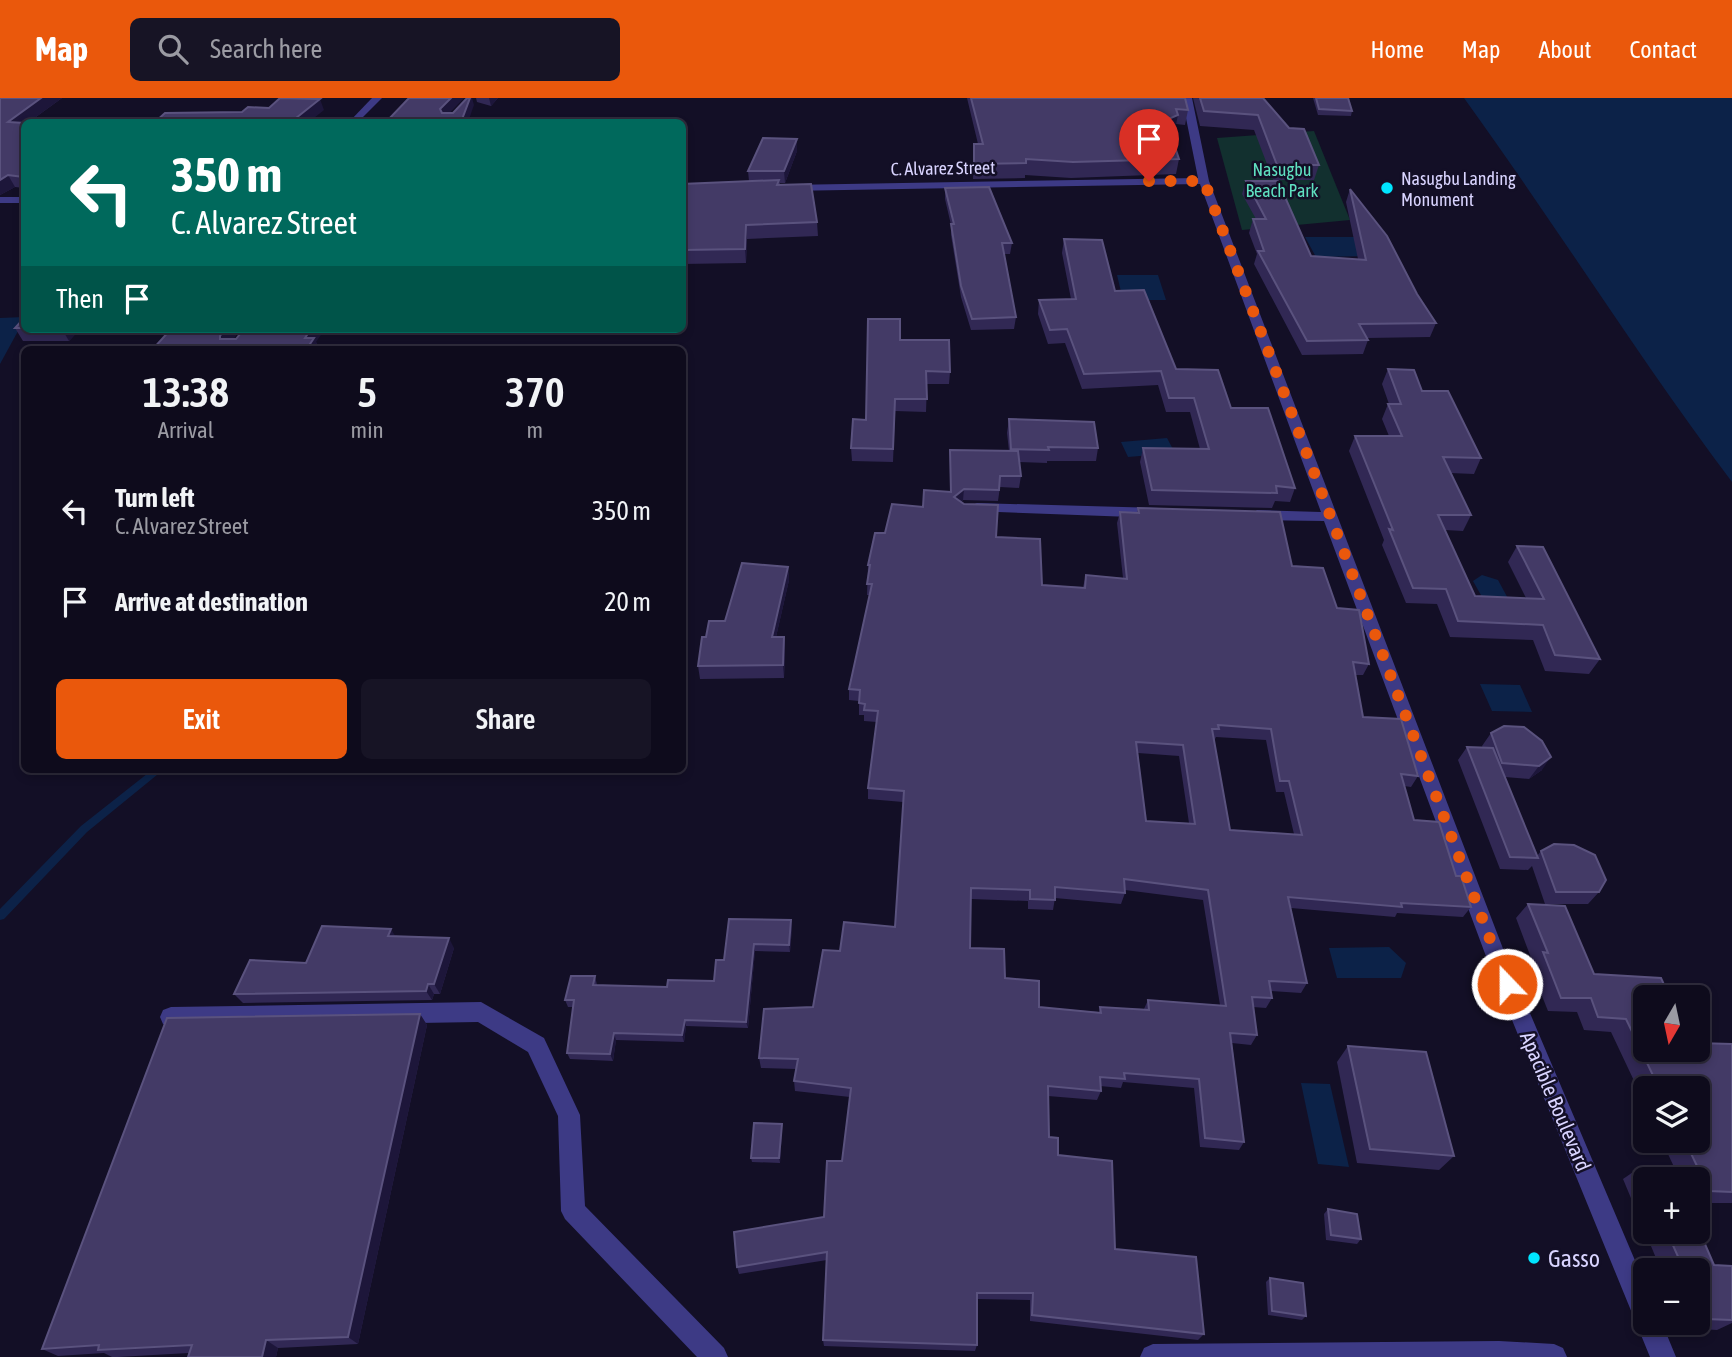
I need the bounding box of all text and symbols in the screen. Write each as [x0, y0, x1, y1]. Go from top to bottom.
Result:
search box [130, 18, 620, 81]
text: Map [35, 30, 88, 68]
icon: search [154, 30, 192, 68]
text: Search here [210, 34, 322, 64]
text: Home [1370, 36, 1424, 63]
text: Map [1462, 36, 1500, 63]
text: About [1538, 36, 1591, 63]
text: Contact [1629, 36, 1697, 63]
pin [1119, 109, 1179, 181]
icon: arrive [1130, 120, 1168, 158]
text: 350 m [171, 146, 282, 202]
icon: left [56, 147, 147, 238]
street label: C. Alvarez Street [890, 157, 996, 179]
park label: Nasugbu Beach Park [1246, 159, 1319, 201]
place label: Nasugbu Landing Monument [1401, 168, 1516, 210]
marker: Nasugbu Landing Monument [1379, 180, 1395, 196]
text: C. Alvarez Street [171, 204, 357, 241]
icon: arrive [118, 280, 156, 318]
text: Then [56, 284, 104, 314]
text: 13:38 [143, 368, 229, 416]
text: 5 [357, 368, 377, 416]
text: 370 [505, 368, 564, 416]
text: Arrival [158, 417, 214, 443]
text: min [351, 417, 384, 443]
text: m [527, 417, 543, 443]
text: Turn left [115, 483, 195, 513]
icon: left [56, 492, 94, 530]
text: 350 m [592, 496, 651, 526]
text: C. Alvarez Street [115, 513, 249, 539]
icon: arrive [56, 583, 94, 621]
text: Arrive at destination [115, 587, 308, 617]
text: 20 m [604, 587, 651, 617]
button: Exit [56, 679, 347, 759]
button: Share [361, 679, 651, 759]
position arrow [1470, 947, 1544, 1021]
north arrow [1633, 985, 1710, 1062]
map controls [1633, 985, 1710, 1335]
street label: Apacible Boulevard [1516, 1028, 1596, 1174]
button: layers [1633, 1076, 1710, 1153]
button: + [1633, 1167, 1710, 1244]
place label: Gasso [1548, 1245, 1600, 1272]
marker: Gasso [1526, 1250, 1542, 1266]
button: − [1633, 1258, 1710, 1335]

